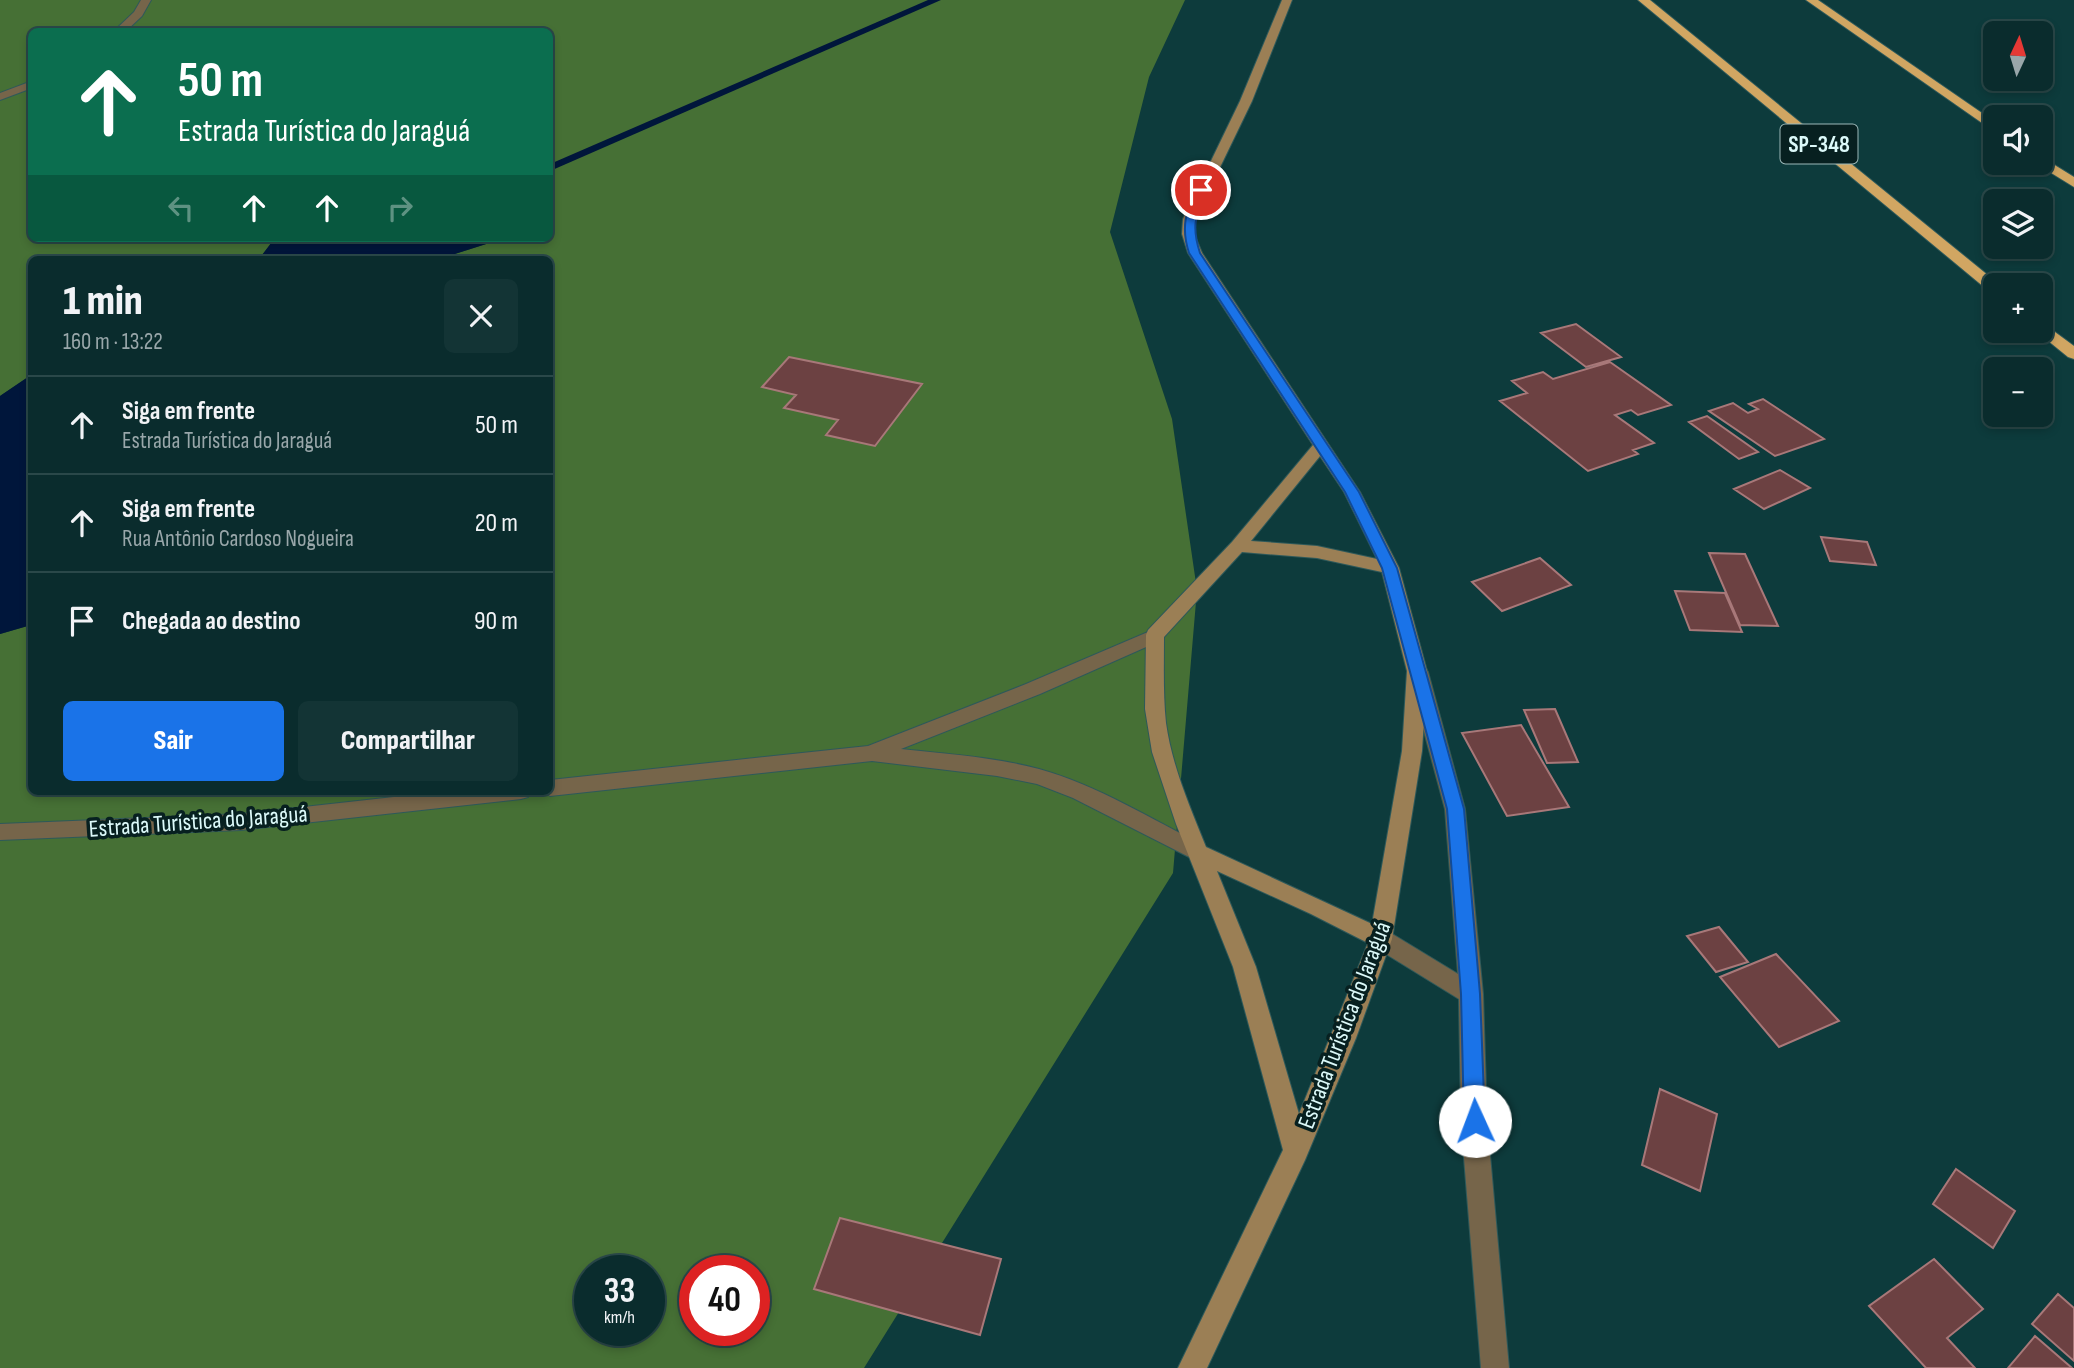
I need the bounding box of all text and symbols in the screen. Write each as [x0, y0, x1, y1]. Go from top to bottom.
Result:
north arrow [1983, 21, 2053, 91]
map controls [1983, 21, 2053, 427]
text: 50 m [178, 52, 263, 111]
icon: ahead [63, 56, 154, 147]
button: sound [1983, 105, 2053, 175]
text: Estrada Turística do Jaraguá [178, 112, 470, 151]
road number: SP-348 [1780, 125, 1857, 164]
pin [1171, 160, 1231, 220]
icon: arrive [1182, 171, 1220, 209]
icon: left [162, 189, 200, 227]
icon: ahead [235, 189, 273, 227]
icon: ahead [308, 189, 346, 227]
icon: right [381, 189, 419, 227]
button: layers [1983, 189, 2053, 259]
button: + [1983, 273, 2053, 343]
text: 1 min [63, 276, 143, 327]
button: close [444, 279, 518, 353]
text: 160 m · 13:22 [63, 328, 163, 356]
button: − [1983, 357, 2053, 427]
text: Siga em frente [122, 396, 255, 427]
icon: ahead [63, 406, 101, 444]
text: 50 m [475, 410, 518, 441]
text: Estrada Turística do Jaraguá [122, 427, 332, 455]
text: Siga em frente [122, 494, 255, 525]
icon: ahead [63, 504, 101, 542]
text: 20 m [475, 508, 518, 539]
text: Rua Antônio Cardoso Nogueira [122, 525, 354, 553]
icon: arrive [63, 602, 101, 640]
text: Chegada ao destino [122, 606, 301, 637]
text: 90 m [474, 606, 518, 637]
button: Sair [63, 701, 284, 781]
button: Compartilhar [298, 701, 518, 781]
street label: Estrada Turística do Jaraguá [88, 799, 308, 844]
street label: Estrada Turística do Jaraguá [1292, 918, 1397, 1133]
position arrow [1438, 1084, 1512, 1158]
speed limit sign: 40 [679, 1255, 770, 1346]
text: 33 [604, 1270, 635, 1313]
text: km/h [604, 1307, 635, 1328]

